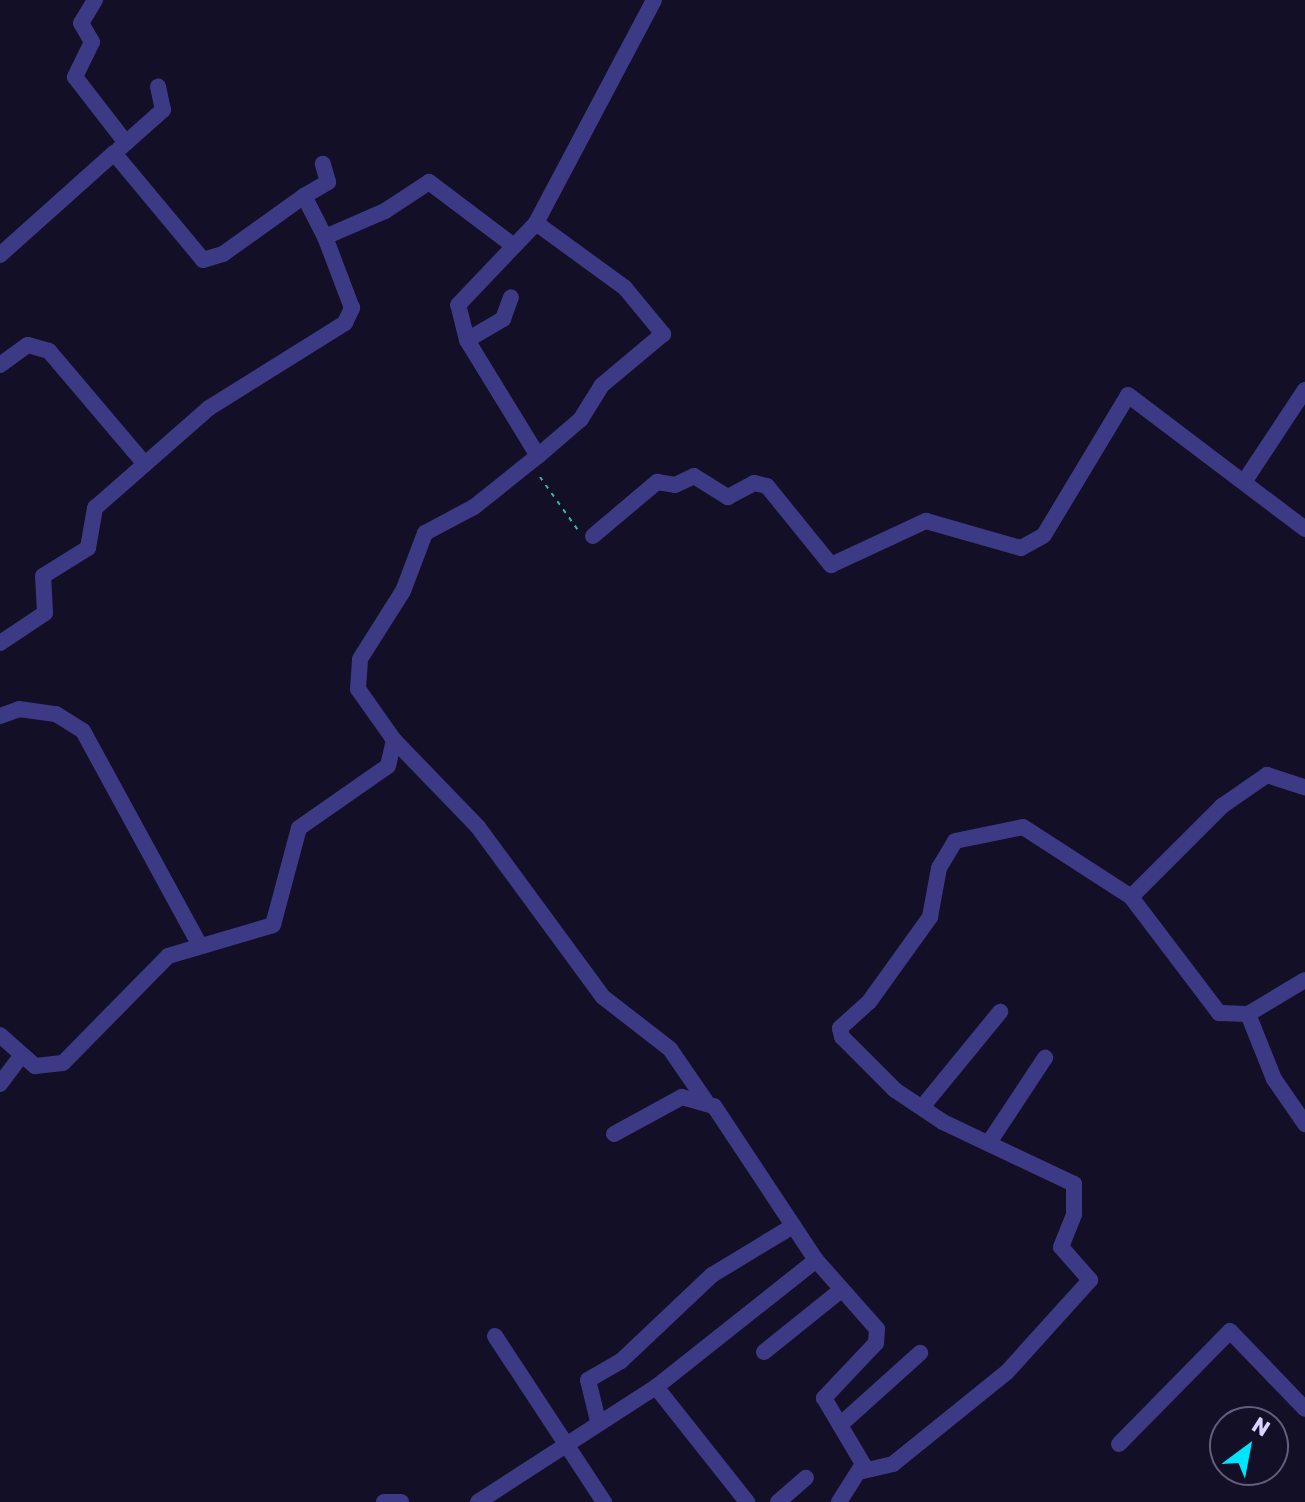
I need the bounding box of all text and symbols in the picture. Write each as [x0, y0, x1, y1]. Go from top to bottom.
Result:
north arrow [1209, 1406, 1289, 1486]
text: N [1247, 1411, 1275, 1443]

